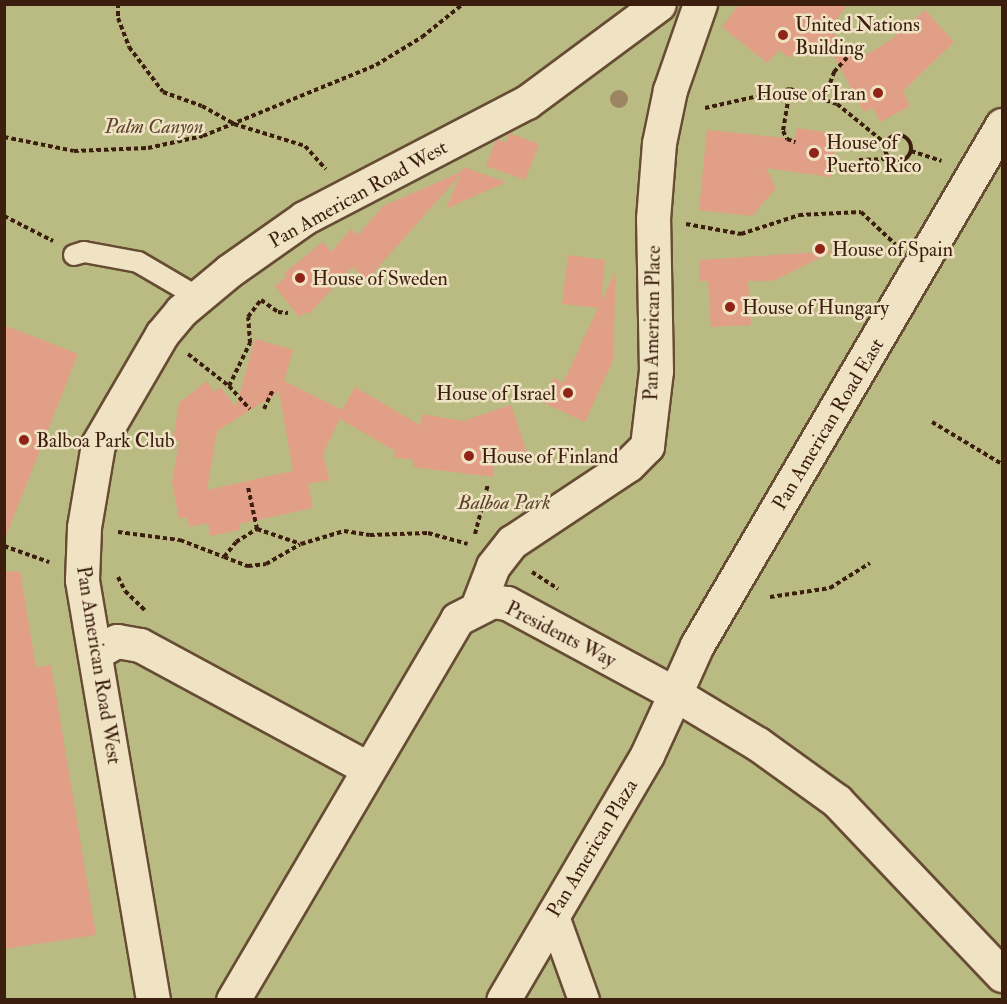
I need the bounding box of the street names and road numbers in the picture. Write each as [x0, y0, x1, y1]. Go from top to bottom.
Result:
street label: Pan American Road West [265, 135, 451, 253]
street label: Pan American Place [639, 245, 665, 401]
street label: Pan American Road East [767, 334, 889, 514]
street label: Pan American Road West [71, 564, 127, 766]
street label: Presidents Way [502, 596, 620, 672]
street label: Pan American Plaza [541, 775, 643, 921]

